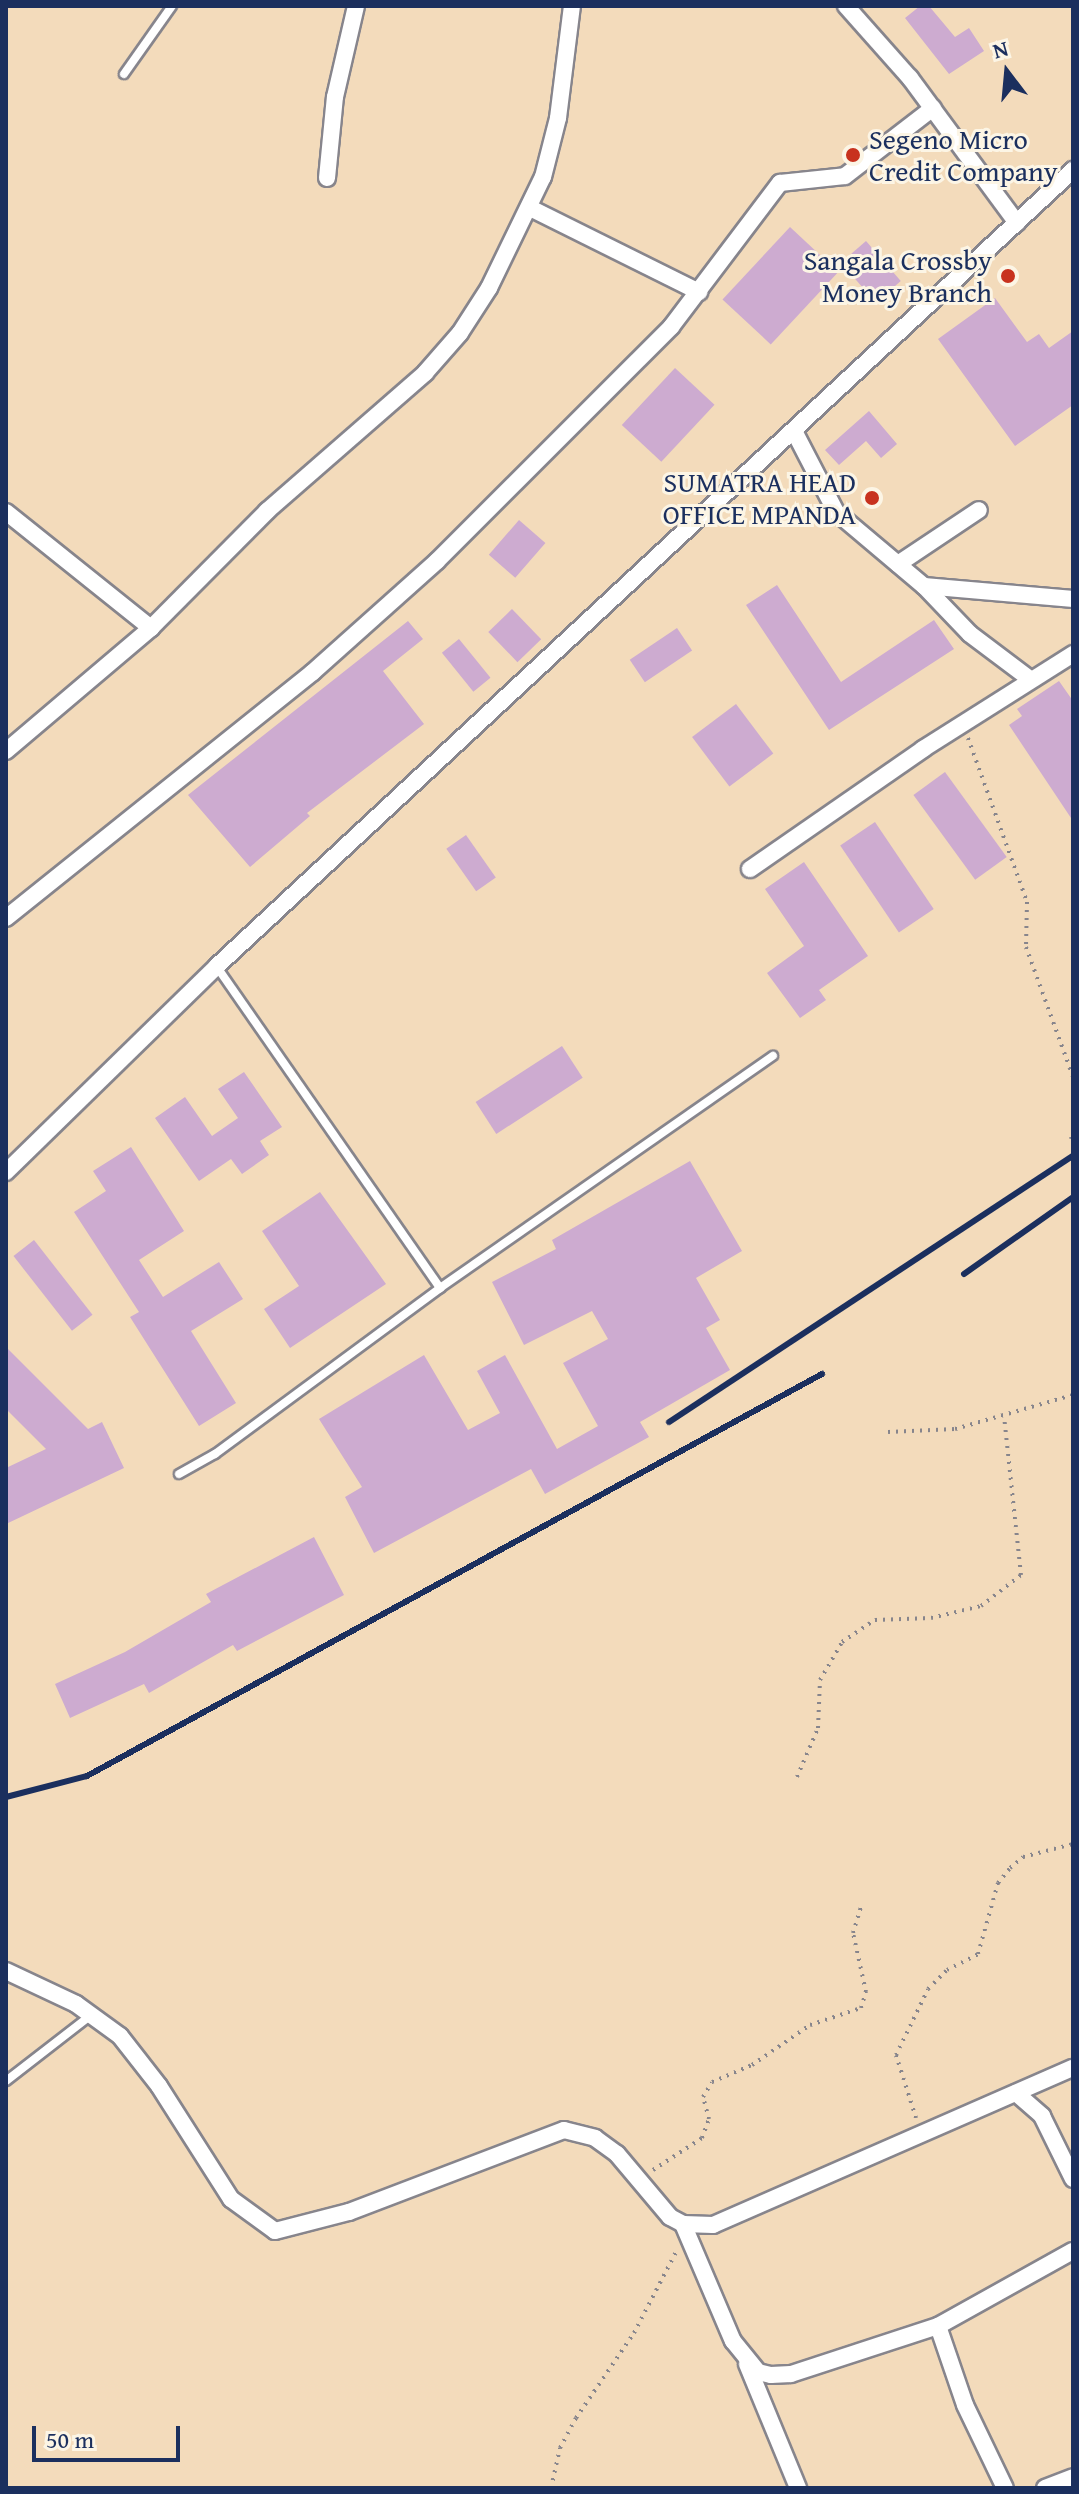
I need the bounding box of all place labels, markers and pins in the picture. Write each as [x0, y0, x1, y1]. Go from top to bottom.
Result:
place label: Segeno Micro Credit Company [869, 122, 1058, 188]
marker: Segeno Micro Credit Company [844, 146, 862, 164]
place label: Sangala Crossby Money Branch [804, 243, 992, 309]
marker: Sangala Crossby Money Branch [999, 267, 1017, 285]
place label: SUMATRA HEAD OFFICE MPANDA [663, 465, 856, 531]
marker: SUMATRA HEAD OFFICE MPANDA [863, 489, 881, 507]

